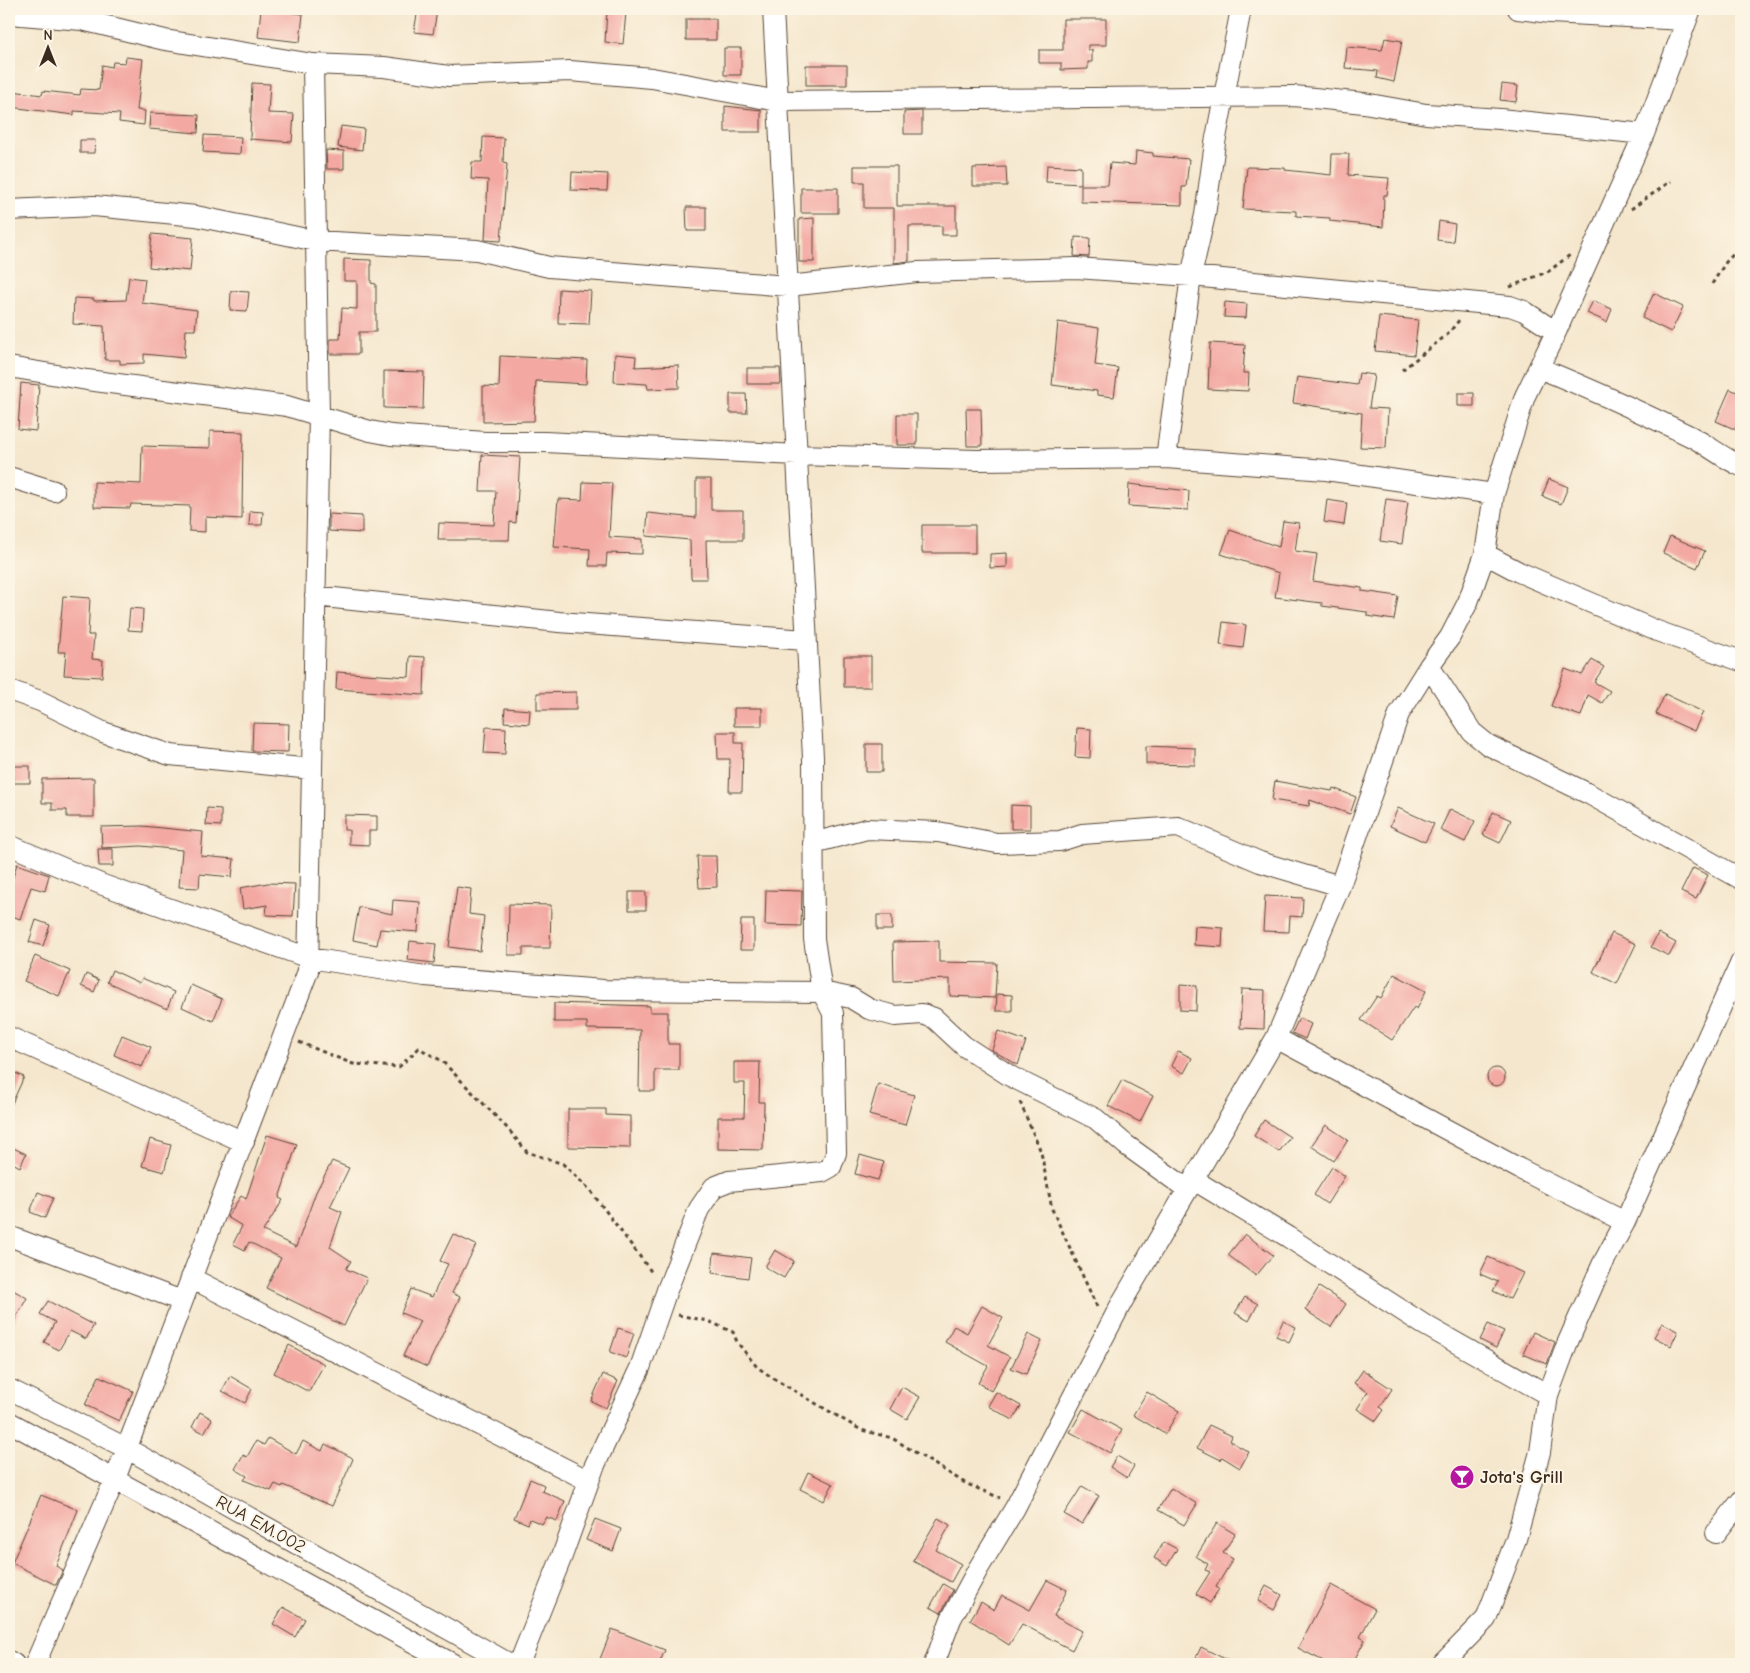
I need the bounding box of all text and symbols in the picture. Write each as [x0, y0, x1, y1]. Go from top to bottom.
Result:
north arrow [22, 22, 72, 72]
text: N [43, 27, 53, 44]
bar icon: Jota's Grill [1449, 1464, 1475, 1490]
place label: Jota's Grill [1480, 1467, 1563, 1488]
street label: RUA EM.002 [212, 1491, 309, 1558]

